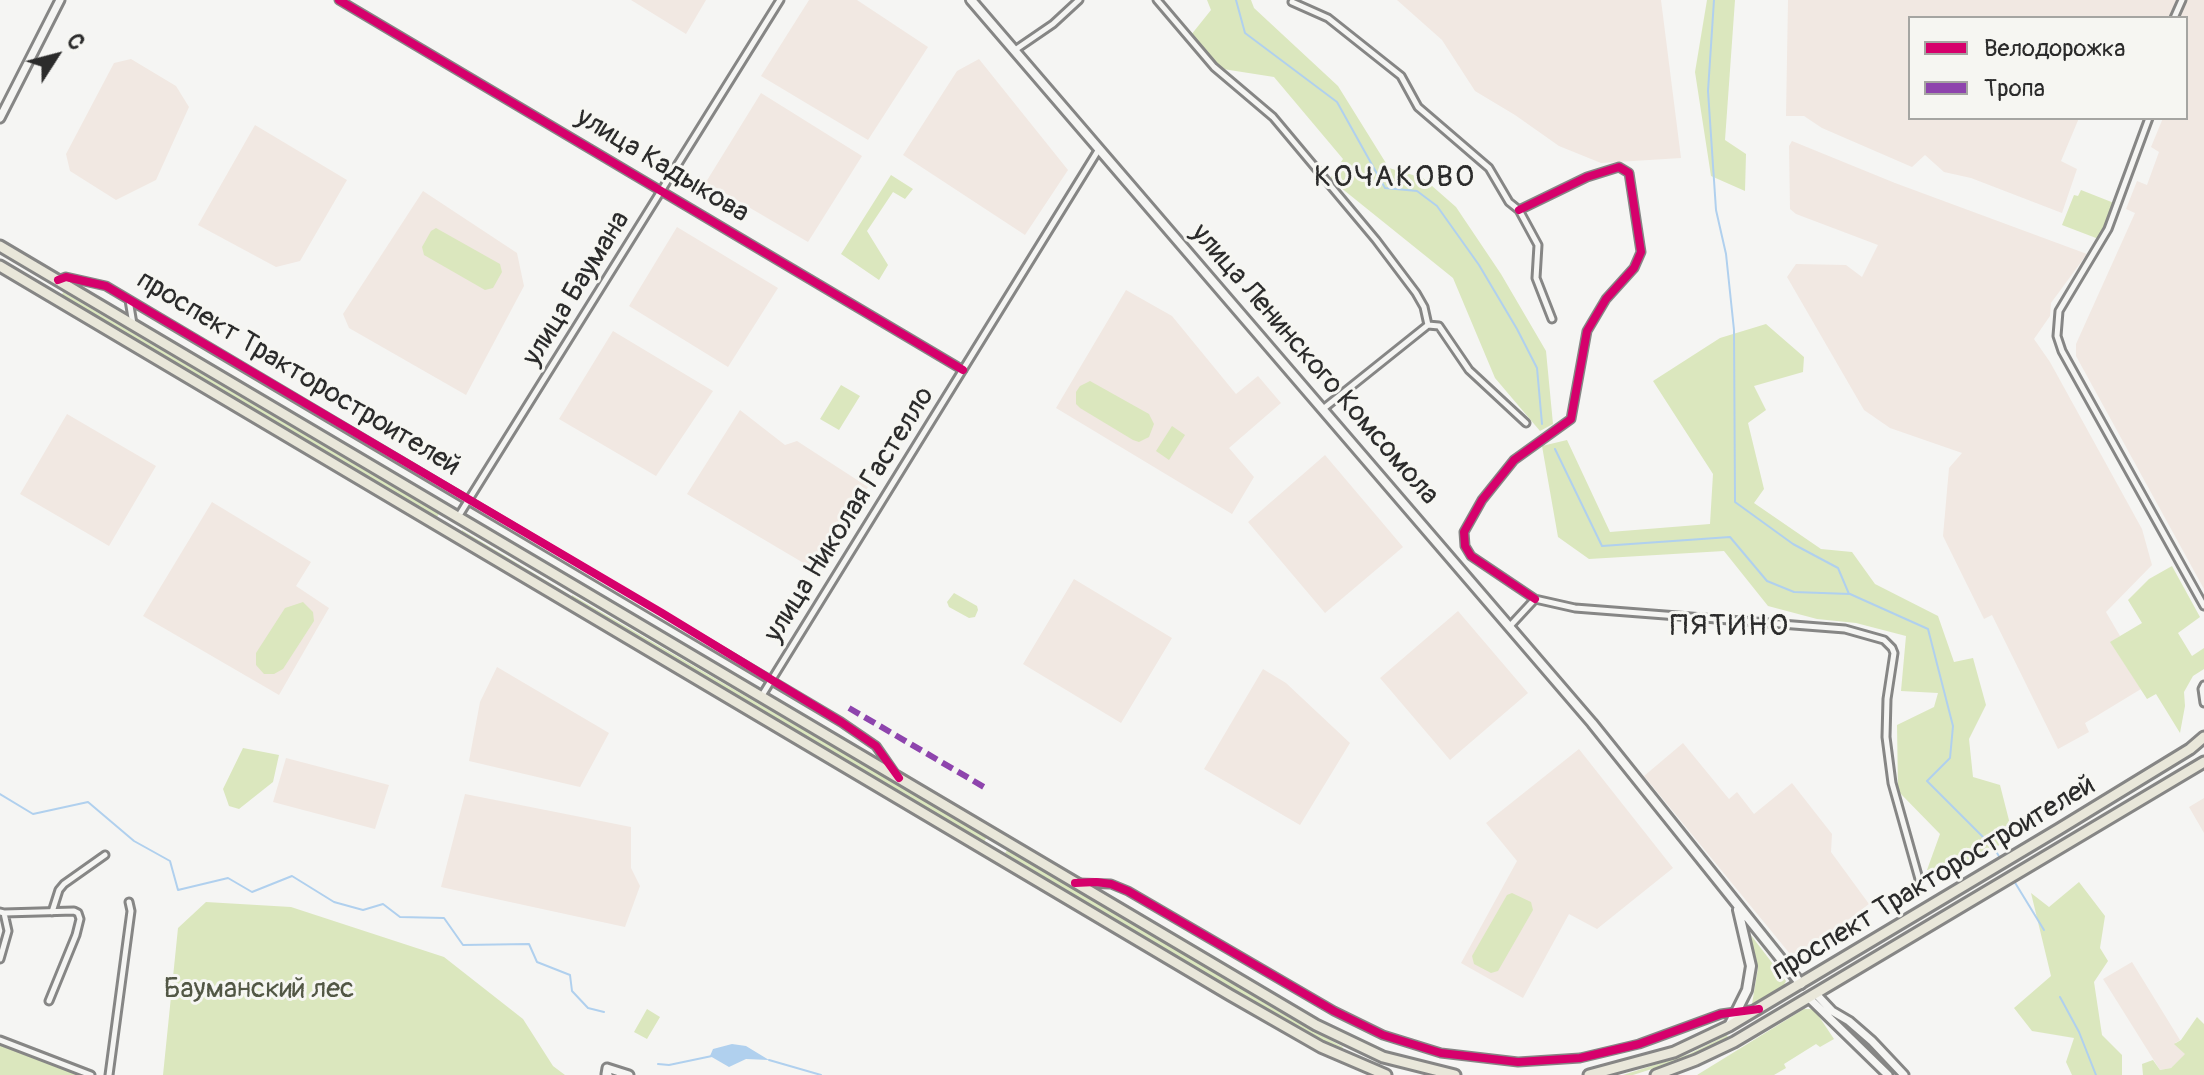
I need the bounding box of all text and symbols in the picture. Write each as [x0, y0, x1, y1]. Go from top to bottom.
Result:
north arrow [16, 16, 96, 96]
legend [1908, 16, 2188, 120]
text: С [60, 28, 91, 56]
text: Велодорожка [1984, 34, 2125, 63]
text: Тропа [1984, 74, 2045, 103]
street label: улица Кадыкова [569, 101, 755, 231]
district label: КОЧАКОВО [1314, 160, 1476, 196]
street label: улица Баумана [516, 205, 638, 373]
street label: улица Ленинского Комсомола [1183, 218, 1445, 512]
street label: проспект Тракторостроителей [130, 264, 466, 484]
street label: улица Николая Гастелло [758, 381, 942, 649]
district label: ПЯТИНО [1670, 609, 1790, 645]
street label: проспект Тракторостроителей [1766, 769, 2102, 989]
park label: Бауманский лес [164, 973, 354, 1007]

